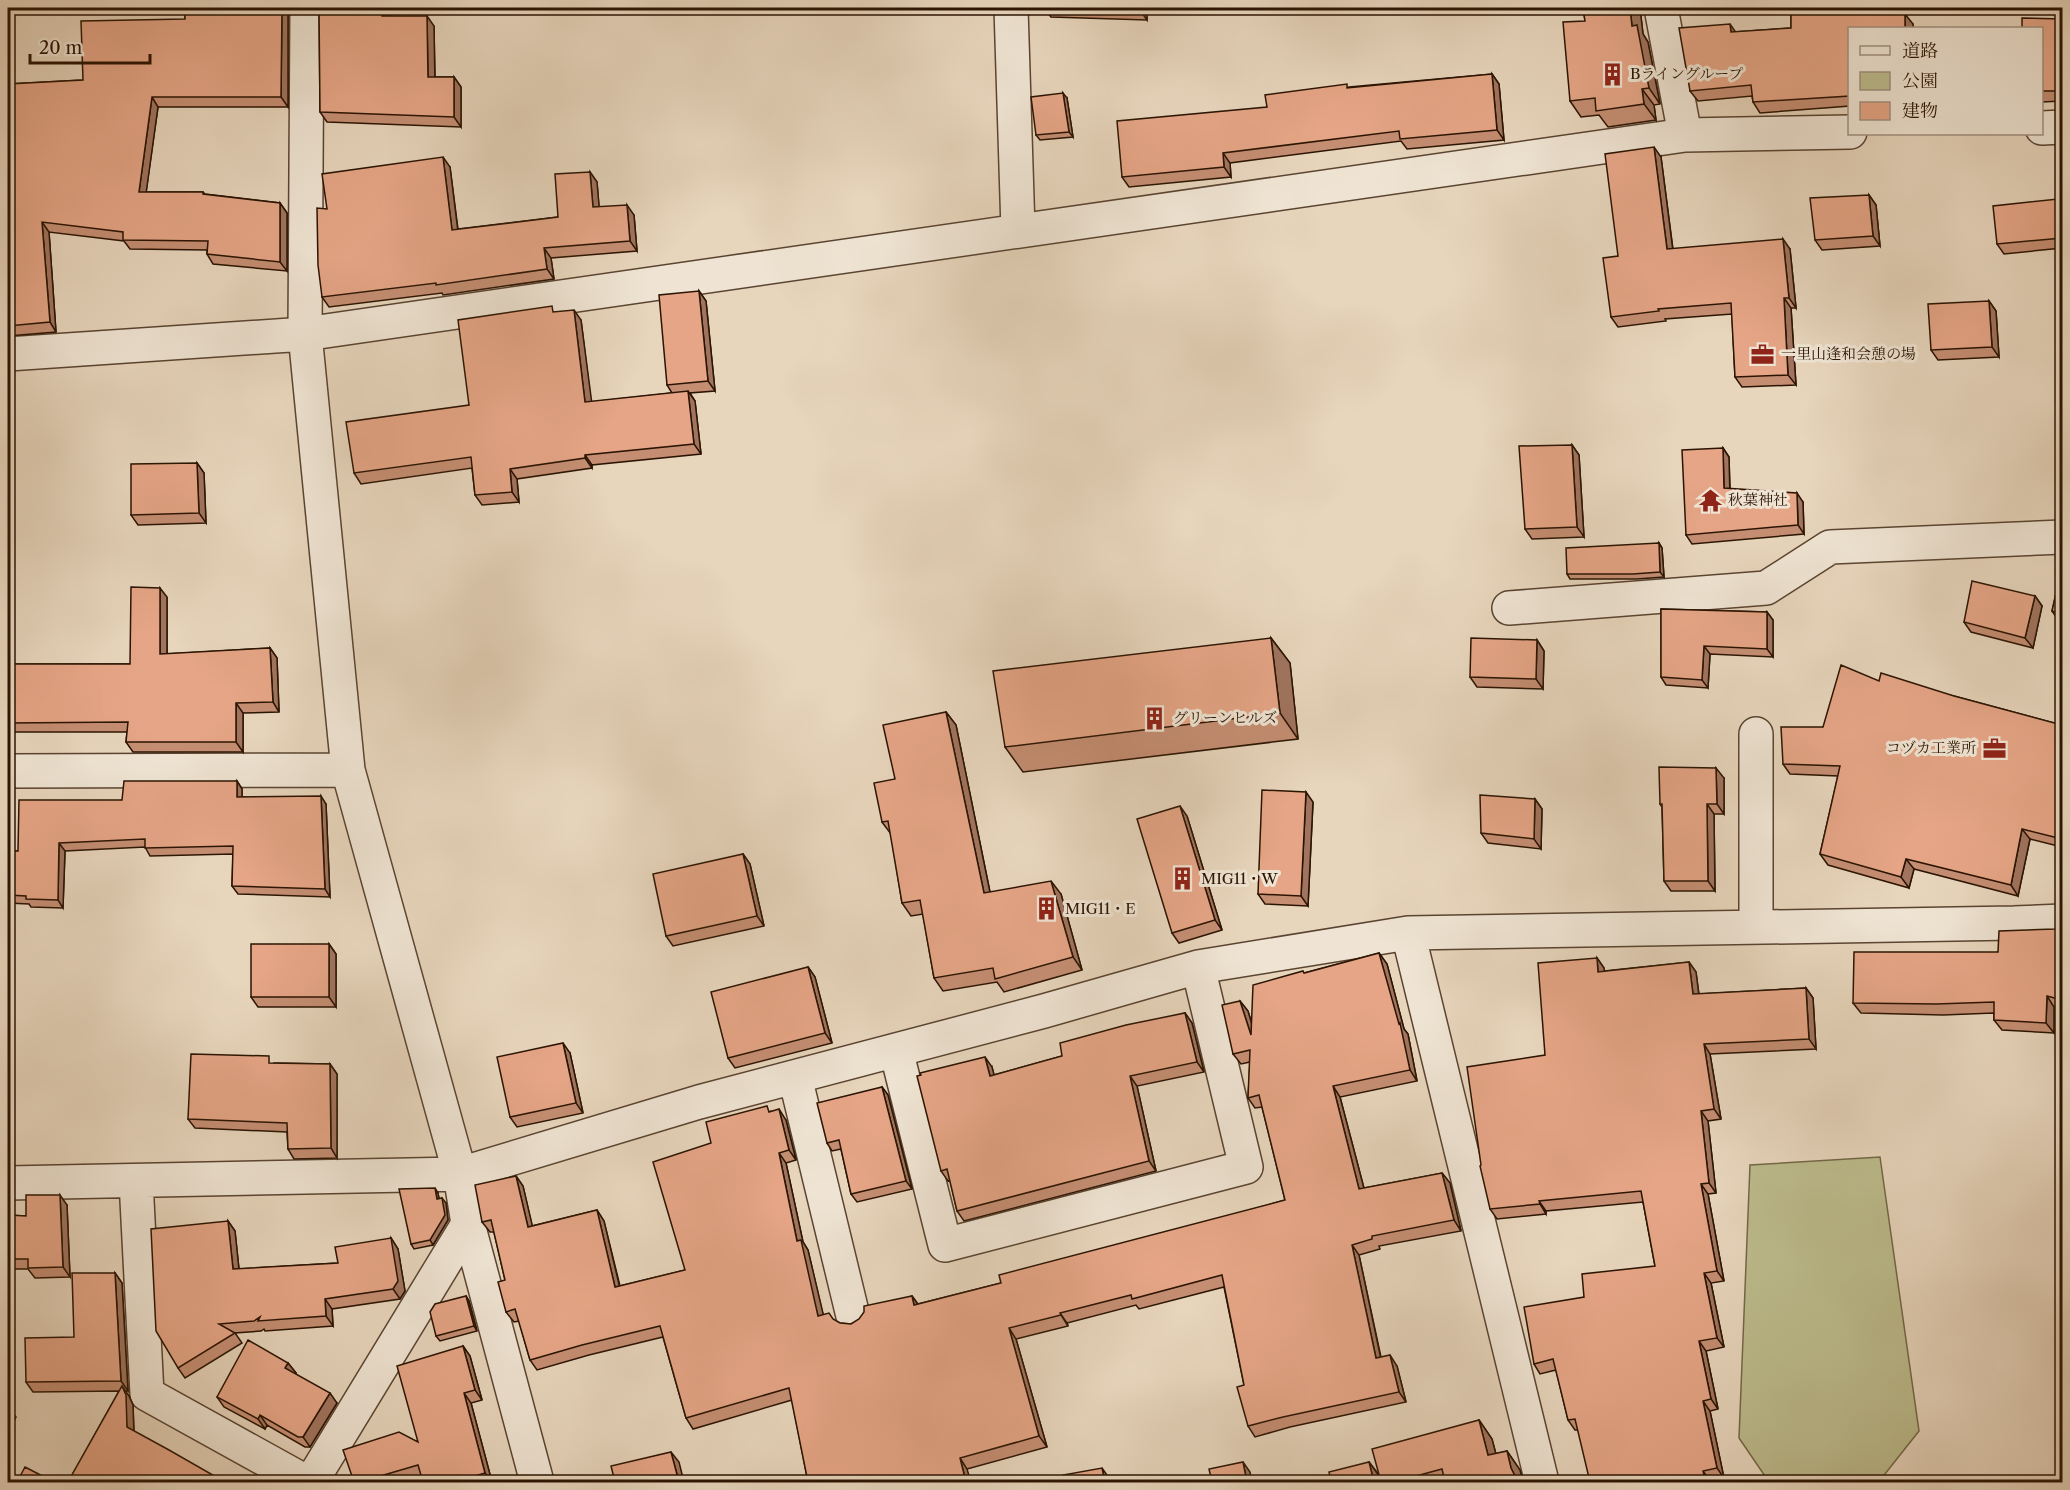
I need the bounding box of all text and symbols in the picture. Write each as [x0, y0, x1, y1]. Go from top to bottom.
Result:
scale bar [30, 27, 150, 65]
legend [1848, 27, 2043, 135]
text: 20 m [39, 37, 83, 59]
text: 道路 [1902, 40, 1938, 62]
building icon: Bライングループ [1599, 61, 1625, 87]
place label: Bライングループ [1630, 64, 1744, 83]
text: 公園 [1902, 70, 1938, 92]
text: 建物 [1902, 100, 1938, 122]
office icon: 一里山逢和会憩の場 [1750, 341, 1776, 367]
place label: 一里山逢和会憩の場 [1781, 344, 1916, 363]
temple icon: 秋葉神社 [1697, 487, 1723, 513]
place label: 秋葉神社 [1728, 490, 1788, 509]
building icon: グリーンヒルズ [1142, 705, 1168, 731]
place label: グリーンヒルズ [1173, 708, 1277, 727]
office icon: コヅカ工業所 [1981, 735, 2007, 761]
place label: コヅカ工業所 [1886, 738, 1976, 757]
building icon: MIG11・W [1170, 866, 1196, 892]
place label: MIG11・W [1201, 869, 1278, 888]
building icon: MIG11・E [1034, 896, 1060, 922]
place label: MIG11・E [1065, 899, 1136, 918]

